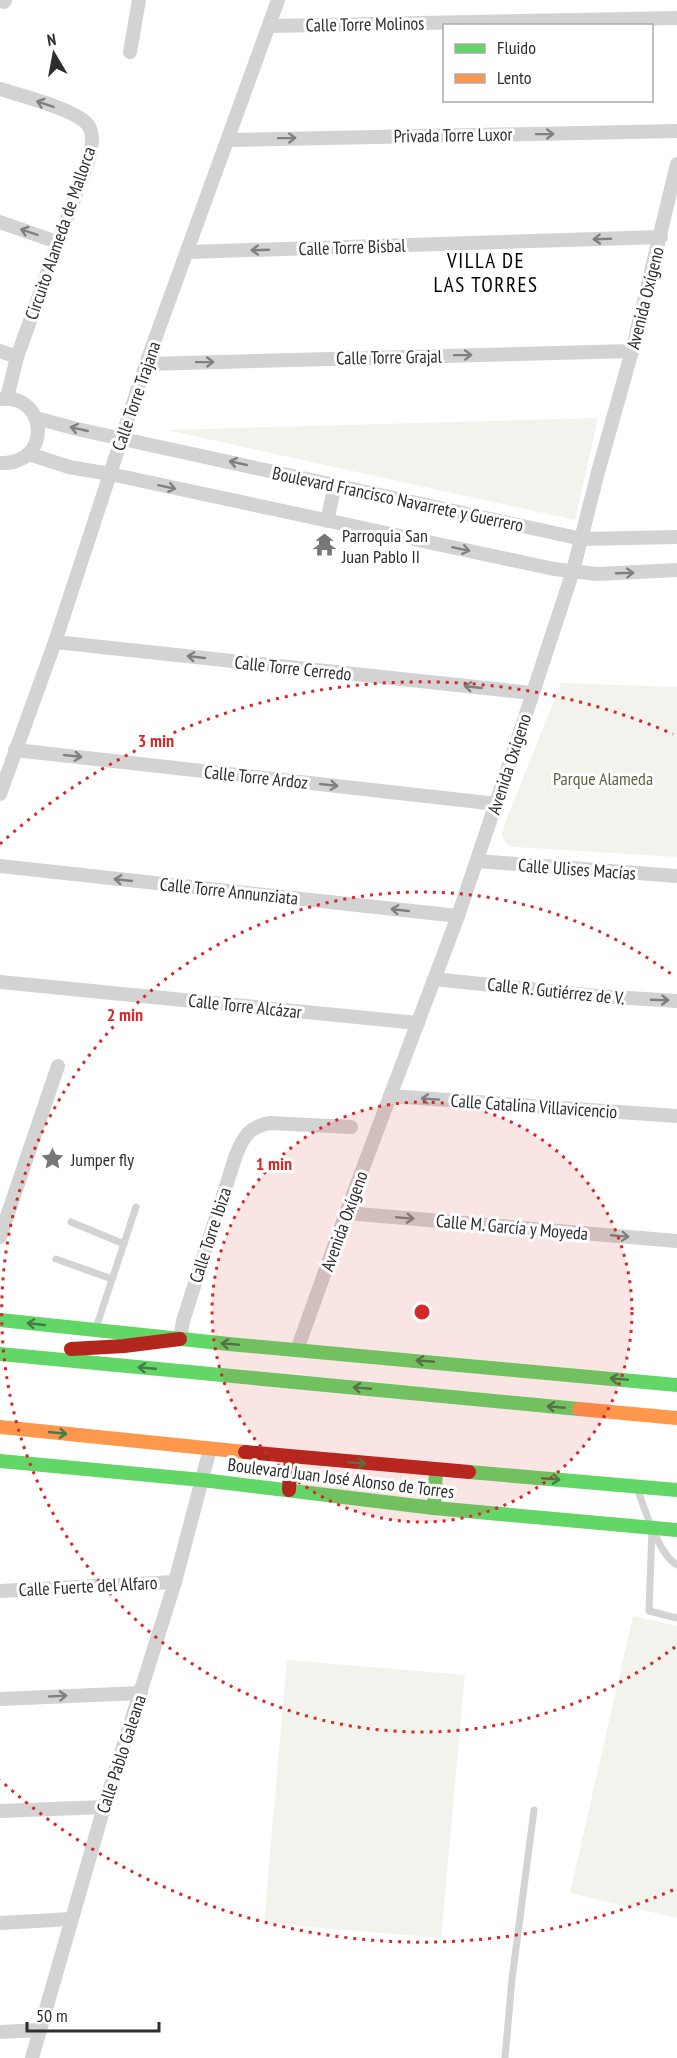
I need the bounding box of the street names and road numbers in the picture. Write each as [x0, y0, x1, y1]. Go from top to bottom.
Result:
street label: Calle Torre Molinos [306, 11, 424, 37]
street label: Privada Torre Luxor [393, 122, 513, 148]
street label: Circuito Alameda de Mallorca [20, 143, 100, 323]
street label: Calle Torre Bisbal [298, 234, 407, 260]
street label: Avenida Oxígeno [621, 244, 669, 352]
street label: Calle Torre Trajana [107, 338, 165, 454]
street label: Calle Torre Grajal [336, 345, 443, 369]
street label: Boulevard Francisco Navarrete y Guerrero [270, 461, 526, 537]
street label: Calle Torre Cerredo [233, 650, 353, 686]
street label: Avenida Oxígeno [482, 710, 536, 817]
street label: Calle Torre Ardoz [203, 760, 309, 794]
street label: Calle Ulises Macías [517, 853, 637, 885]
street label: Calle Torre Annunziata [159, 872, 299, 910]
street label: Calle R. Gutiérrez de V. [486, 972, 626, 1010]
street label: Calle Torre Alcázar [187, 989, 303, 1023]
street label: Calle Catalina Villavicencio [450, 1089, 618, 1123]
street label: Avenida Oxígeno [315, 1168, 373, 1274]
street label: Calle Torre Ibiza [184, 1184, 236, 1286]
street label: Calle M. García y Moyeda [435, 1209, 589, 1245]
street label: Boulevard Juan José Alonso de Torres [226, 1453, 456, 1503]
street label: Calle Fuerte del Alfaro [18, 1571, 158, 1601]
street label: Calle Pablo Galeana [91, 1692, 151, 1816]

